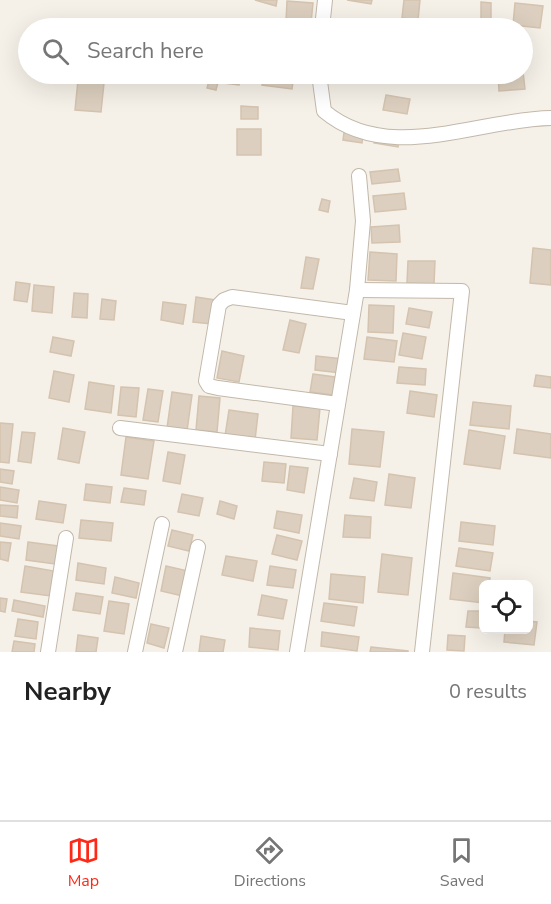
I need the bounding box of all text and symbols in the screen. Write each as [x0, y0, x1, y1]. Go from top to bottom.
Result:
search box [18, 18, 533, 84]
icon: search [39, 35, 72, 68]
text: Search here [87, 36, 204, 66]
map controls [479, 580, 533, 634]
button: locate [479, 580, 533, 634]
text: Nearby [24, 674, 111, 709]
text: 0 results [449, 678, 527, 705]
tab: Map [67, 834, 100, 892]
tab: Directions [234, 834, 306, 892]
tab: Saved [440, 834, 484, 892]

